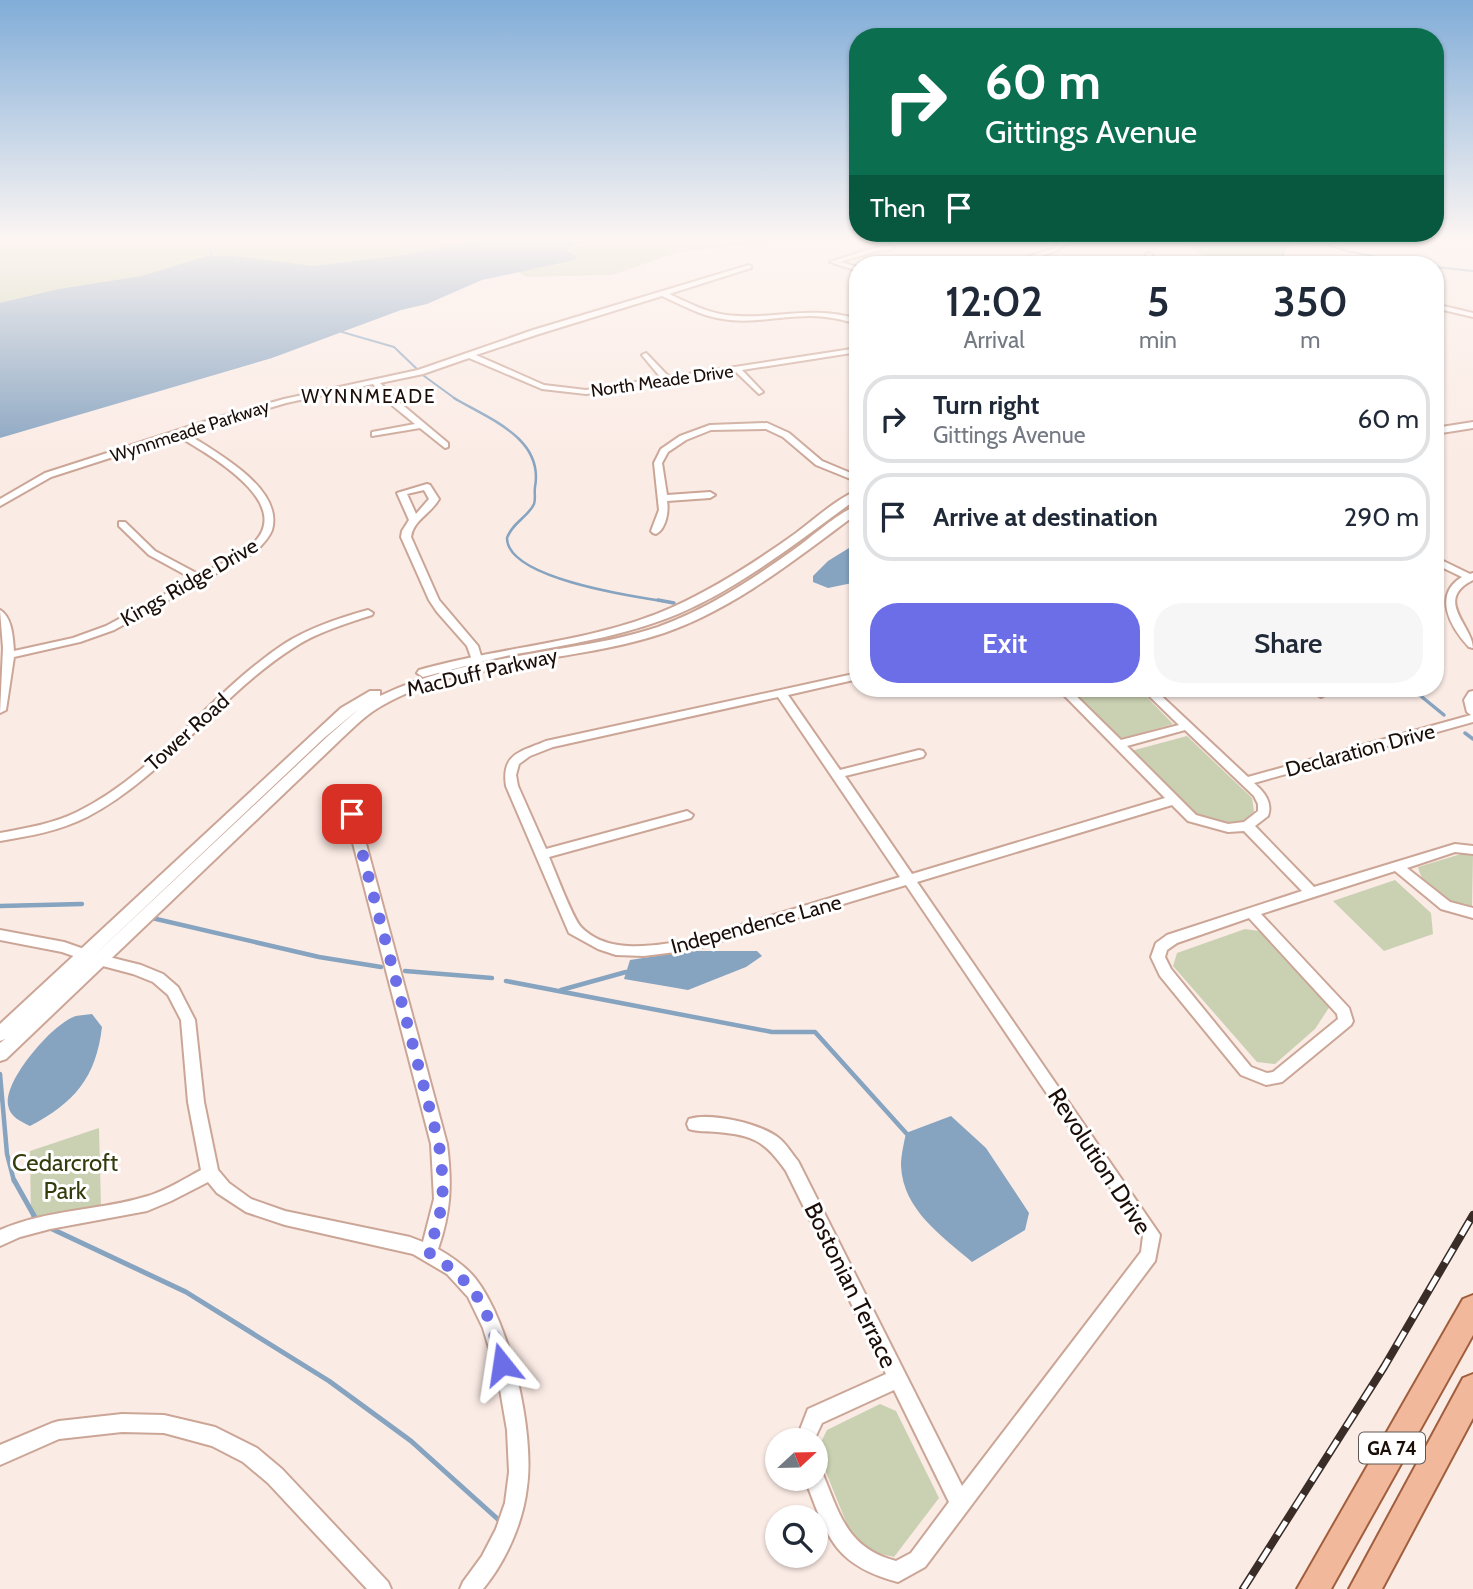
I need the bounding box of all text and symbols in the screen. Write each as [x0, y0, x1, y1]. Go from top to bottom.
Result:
text: 60 m [985, 52, 1101, 111]
icon: right [870, 56, 961, 147]
text: Gittings Avenue [985, 112, 1197, 151]
icon: arrive [940, 189, 978, 227]
text: Then [870, 192, 926, 224]
text: 12:02 [945, 275, 1043, 327]
text: 5 [1147, 275, 1169, 327]
text: 350 [1273, 275, 1348, 327]
text: Arrival [963, 326, 1025, 354]
text: min [1139, 326, 1177, 354]
text: m [1300, 326, 1321, 354]
street label: North Meade Drive [589, 360, 735, 402]
district label: WYNNMEADE [301, 385, 437, 408]
text: Turn right [933, 389, 1039, 421]
street label: Wynnmeade Parkway [108, 395, 272, 467]
icon: right [874, 400, 912, 438]
text: 60 m [1357, 403, 1419, 435]
text: Gittings Avenue [933, 421, 1086, 449]
icon: arrive [874, 498, 912, 536]
text: Arrive at destination [933, 501, 1158, 533]
text: 290 m [1344, 501, 1419, 533]
street label: Kings Ridge Drive [116, 533, 262, 631]
button: Exit [870, 603, 1140, 683]
button: Share [1154, 603, 1423, 683]
street label: MacDuff Parkway [404, 642, 560, 702]
street label: Tower Road [140, 688, 234, 776]
street label: Declaration Drive [1283, 718, 1438, 782]
pin [322, 784, 382, 844]
icon: arrive [333, 795, 371, 833]
street label: Independence Lane [668, 889, 844, 959]
street label: Revolution Drive [1042, 1083, 1158, 1239]
park label: Cedarcroft Park [12, 1148, 118, 1205]
street label: Bostonian Terrace [798, 1198, 904, 1372]
position arrow [465, 1327, 539, 1401]
north arrow [765, 1428, 828, 1491]
map controls [765, 1428, 828, 1568]
road number: GA 74 [1359, 1432, 1425, 1464]
button: search [765, 1505, 828, 1568]

